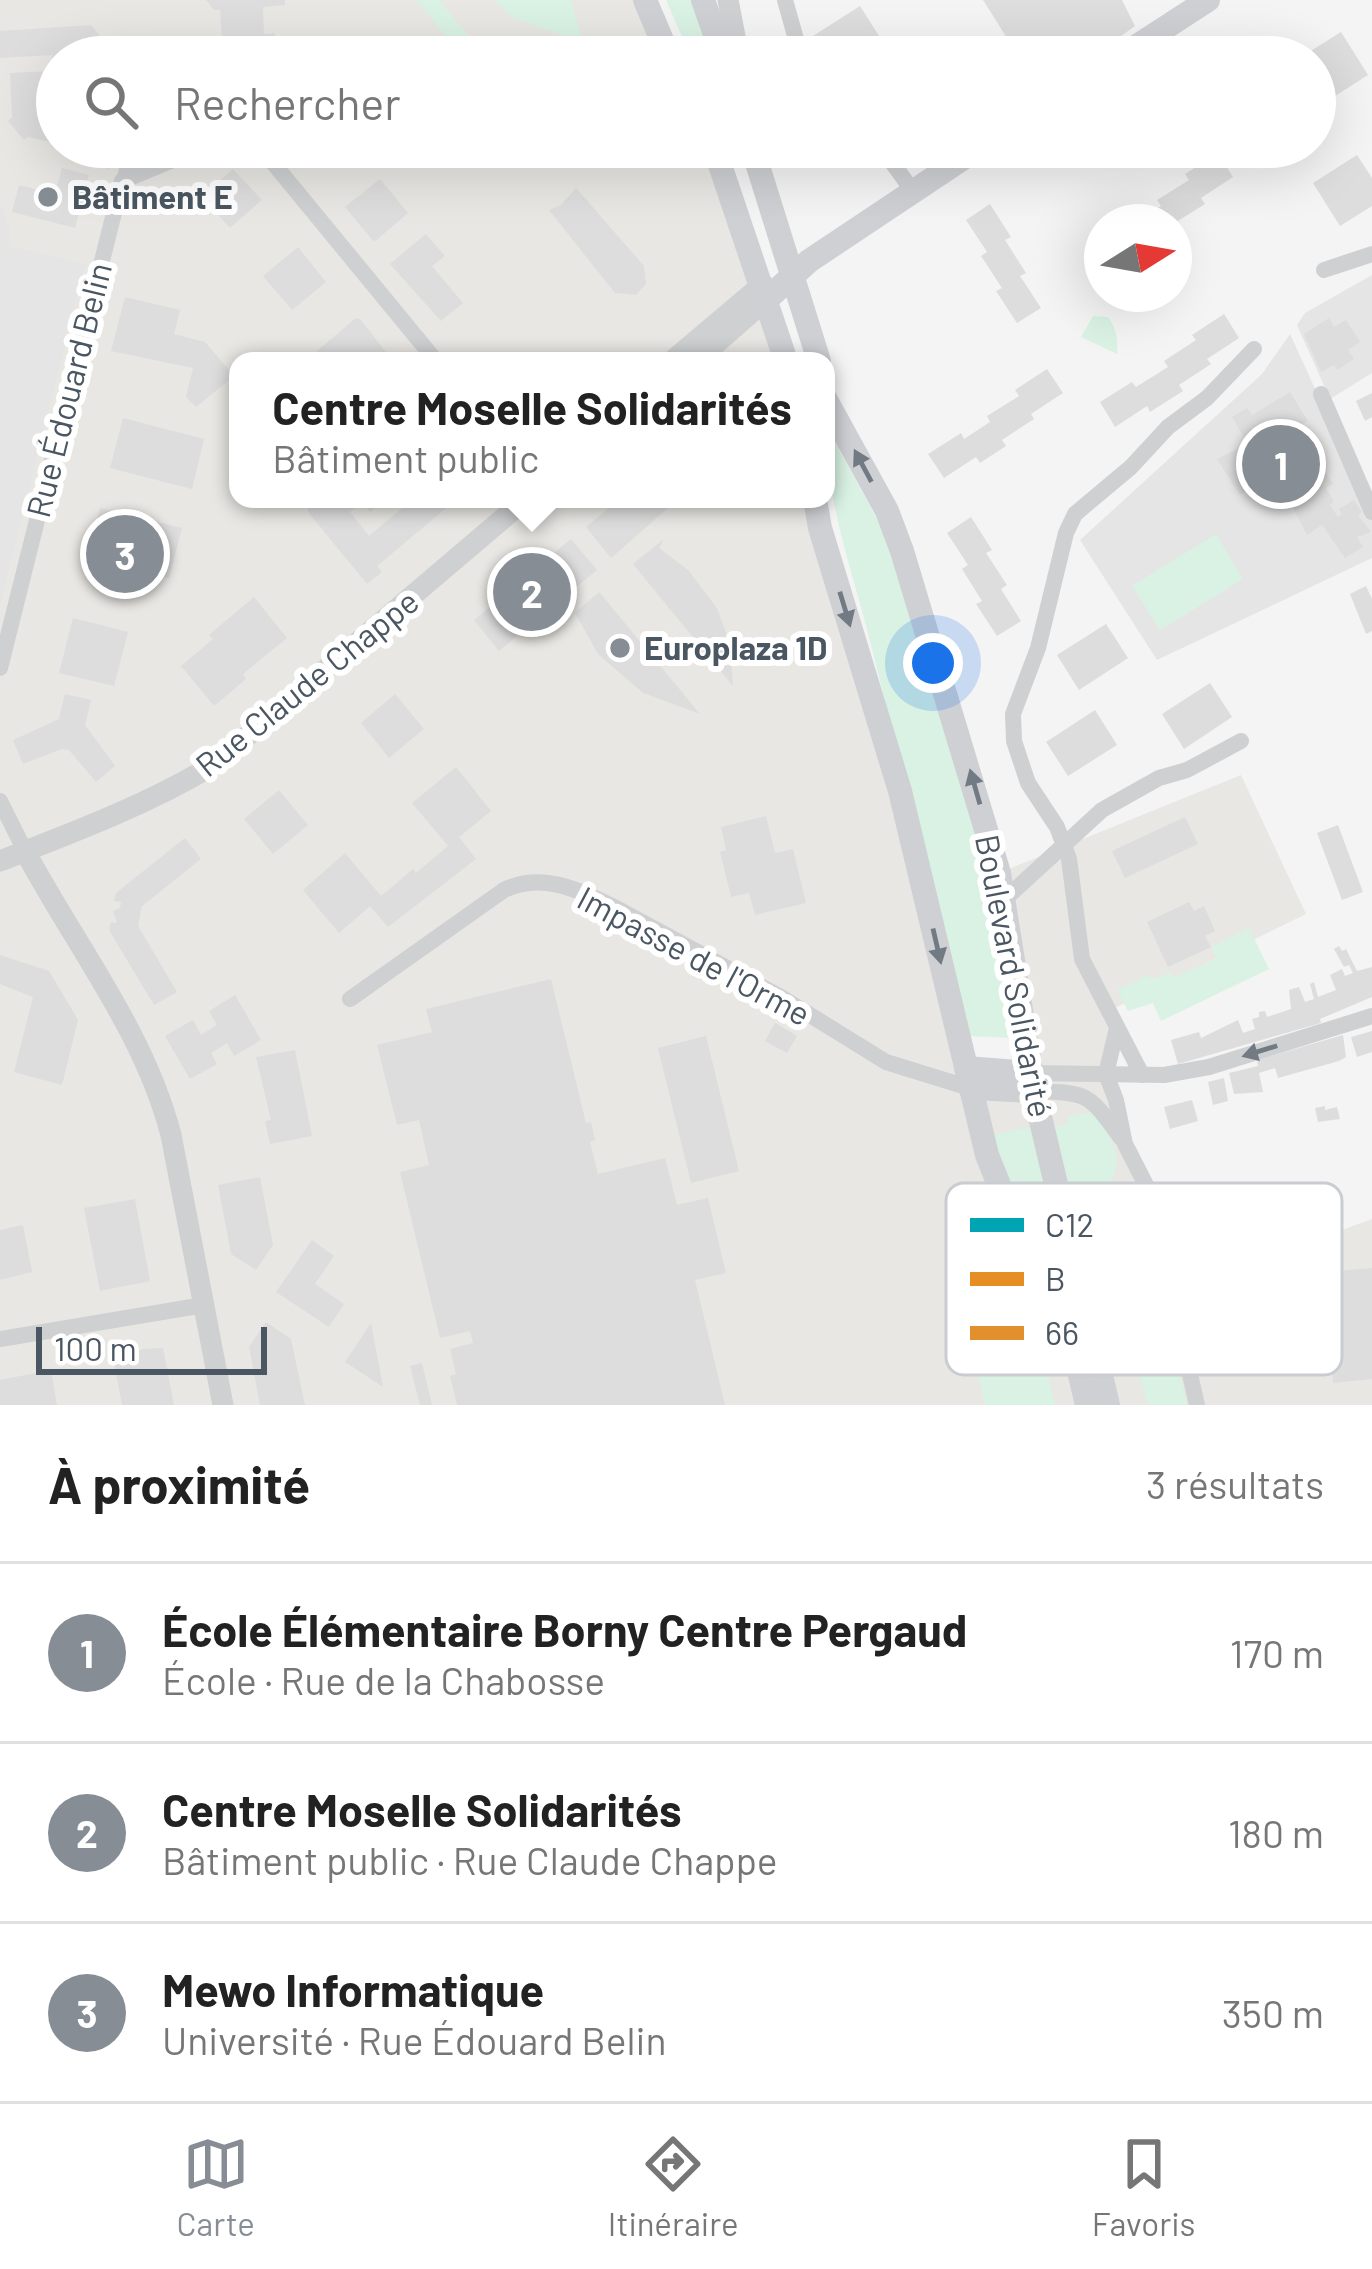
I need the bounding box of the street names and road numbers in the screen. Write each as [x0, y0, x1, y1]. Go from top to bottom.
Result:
street label: Rue Édouard Belin [17, 258, 119, 521]
street label: Rue Claude Chappe [187, 580, 426, 784]
street label: Boulevard Solidarité [968, 831, 1062, 1121]
street label: Impasse de l'Orme [571, 877, 818, 1033]

